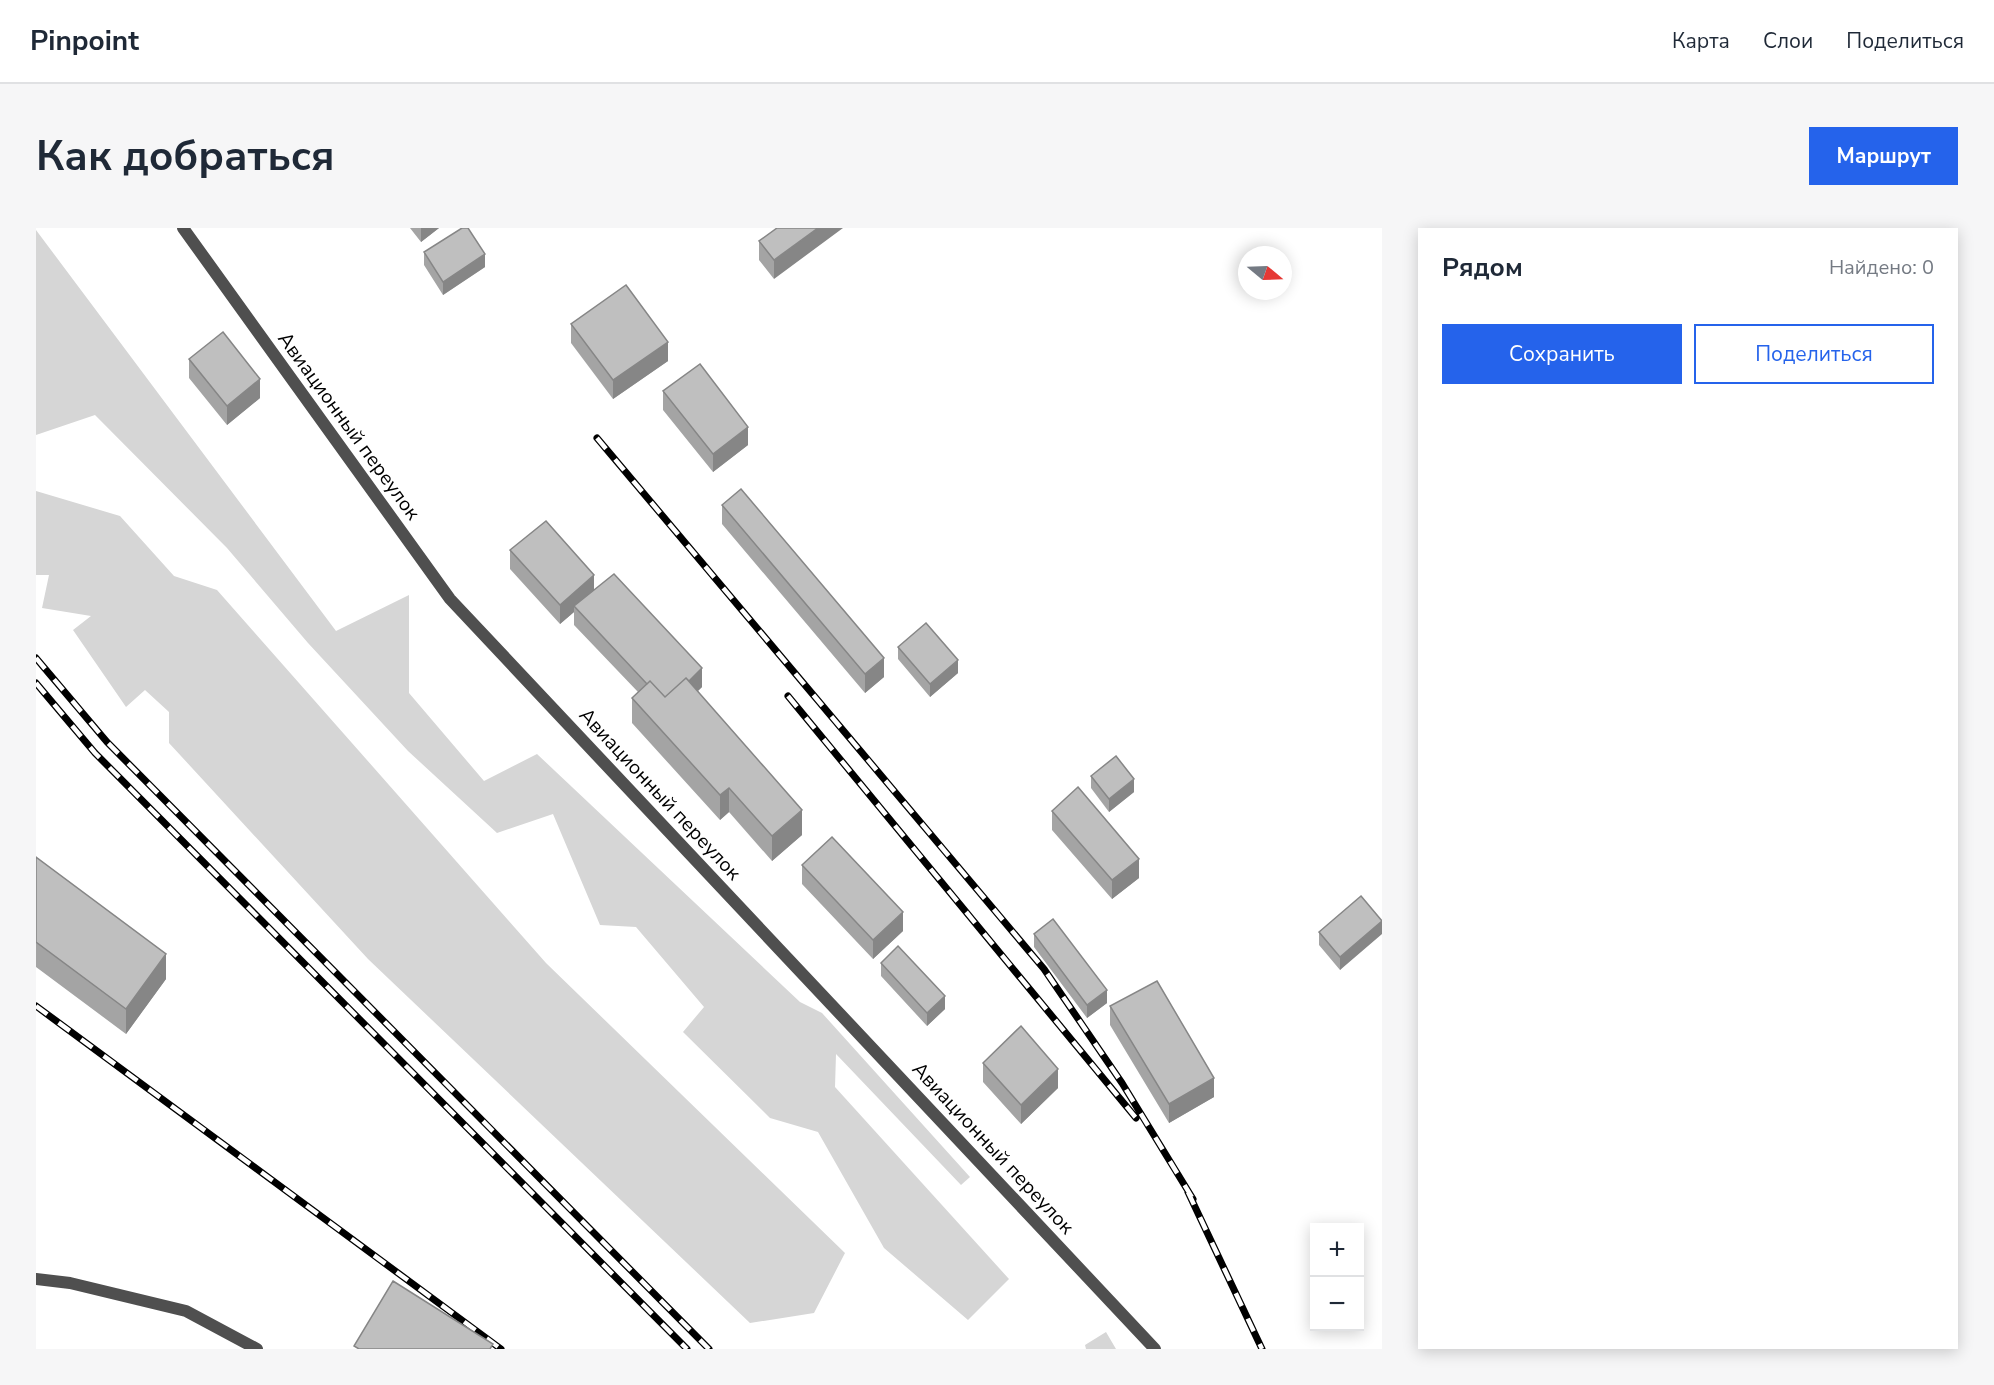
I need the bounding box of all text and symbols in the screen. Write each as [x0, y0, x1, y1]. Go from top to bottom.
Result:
text: Pinpoint [30, 22, 139, 60]
text: Карта [1672, 27, 1730, 55]
text: Слои [1763, 27, 1813, 55]
text: Поделиться [1846, 27, 1964, 55]
button: Маршрут [1809, 127, 1958, 185]
text: Как добраться [36, 128, 335, 185]
north arrow [1238, 246, 1292, 300]
text: Рядом [1442, 250, 1523, 285]
text: Найдено: 0 [1829, 254, 1934, 281]
button: Сохранить [1442, 324, 1682, 384]
button: Поделиться [1694, 324, 1934, 384]
street label: Авиационный переулок [272, 327, 427, 526]
street label: Авиационный переулок [573, 702, 747, 886]
street label: Авиационный переулок [906, 1056, 1080, 1240]
map controls [1310, 1223, 1364, 1331]
button: + [1310, 1223, 1364, 1277]
button: − [1310, 1277, 1364, 1331]

